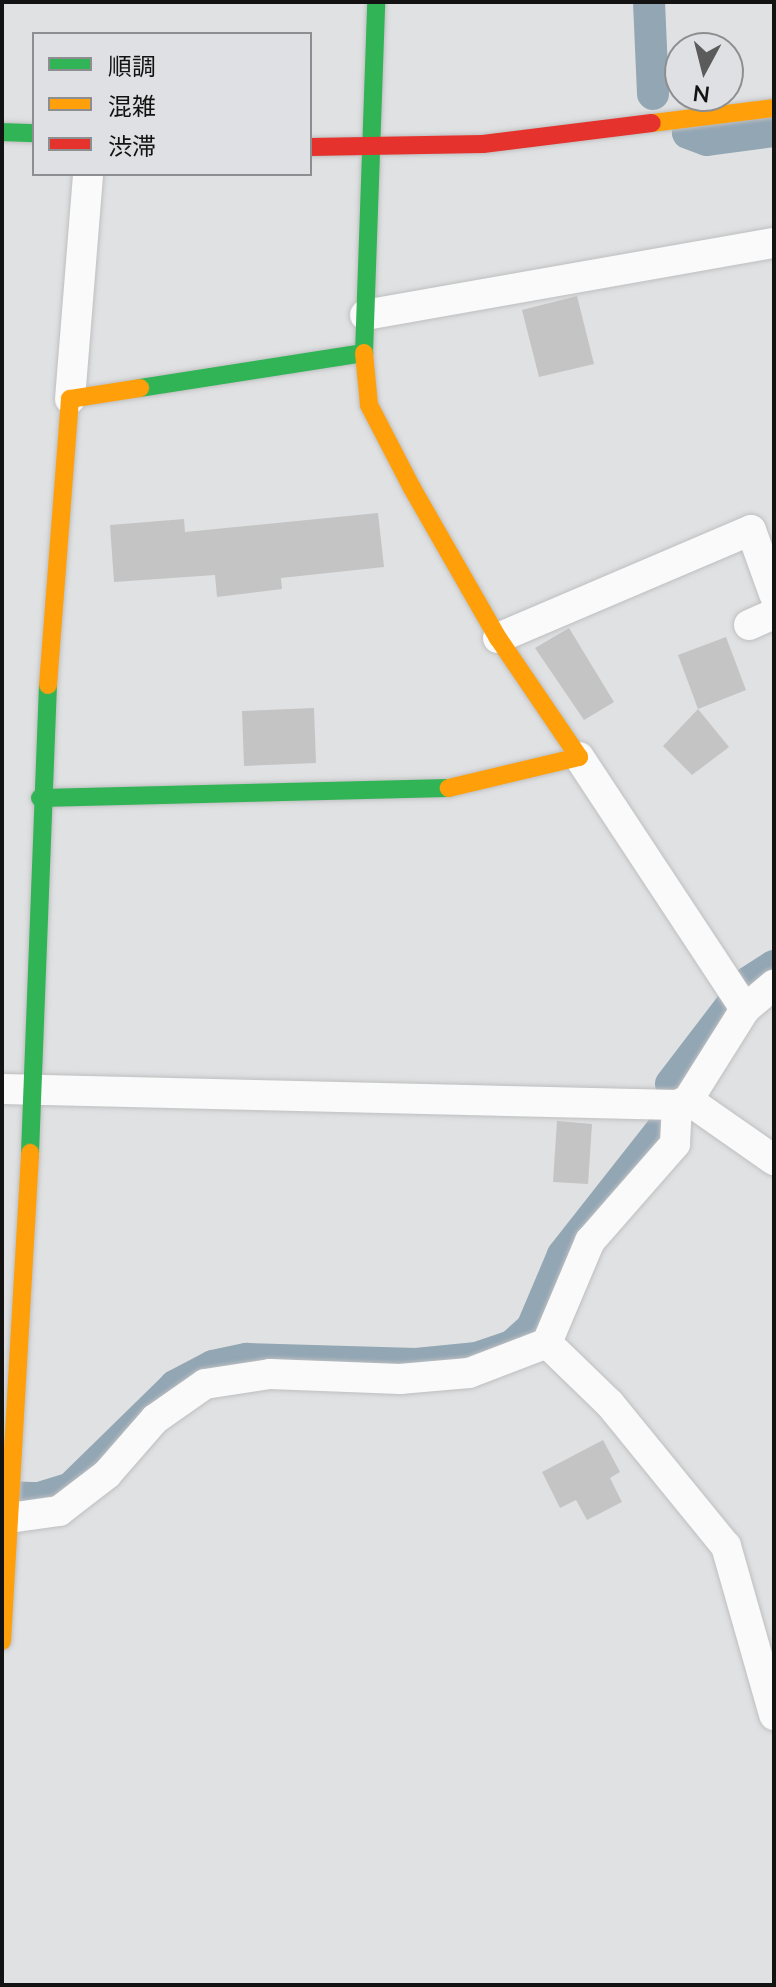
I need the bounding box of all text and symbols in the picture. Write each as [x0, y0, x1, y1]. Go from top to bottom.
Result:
legend [32, 32, 312, 176]
north arrow [664, 32, 744, 112]
text: 順調 [108, 51, 156, 80]
text: N [691, 80, 711, 109]
text: 混雑 [108, 91, 156, 120]
text: 渋滞 [108, 131, 156, 160]

